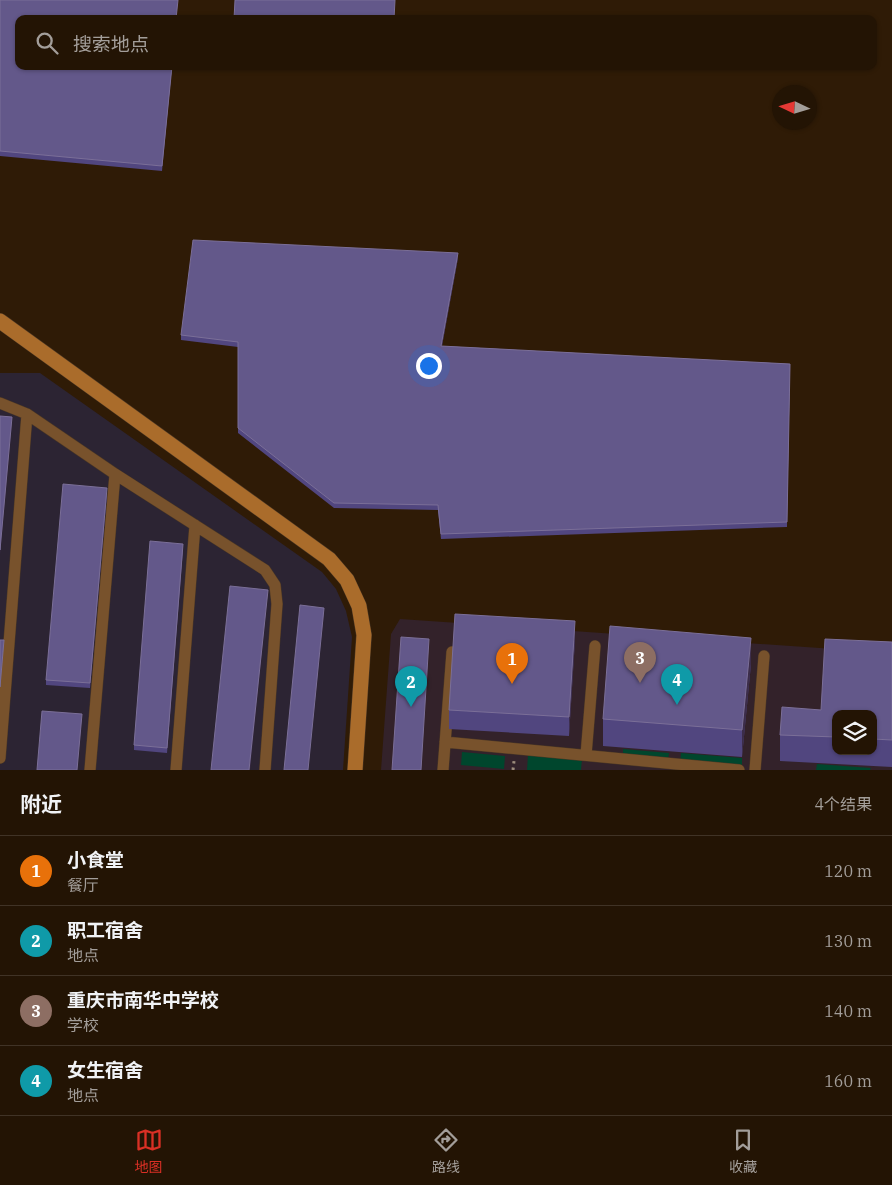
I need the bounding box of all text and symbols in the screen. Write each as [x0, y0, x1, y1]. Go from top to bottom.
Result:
search box [15, 15, 877, 70]
icon: search [33, 29, 61, 57]
text: 搜索地点 [73, 32, 149, 56]
north arrow [772, 85, 817, 130]
your location [416, 353, 442, 379]
pin: 3 [624, 642, 656, 683]
pin: 1 [496, 643, 528, 684]
pin: 4 [661, 664, 693, 705]
pin: 2 [395, 666, 427, 707]
map controls [832, 710, 877, 755]
button: layers [832, 710, 877, 755]
text: 附近 [20, 790, 62, 818]
text: 4个结果 [814, 794, 872, 814]
text: 小食堂 [67, 848, 124, 872]
text: 1 [31, 861, 41, 881]
text: 120 m [824, 861, 872, 881]
text: 餐厅 [67, 875, 99, 895]
text: 职工宿舍 [67, 918, 143, 942]
text: 2 [31, 931, 41, 951]
text: 130 m [824, 931, 872, 951]
text: 地点 [67, 945, 99, 965]
text: 重庆市南华中学校 [67, 988, 219, 1012]
text: 3 [31, 1001, 41, 1021]
text: 140 m [824, 1001, 872, 1021]
text: 学校 [67, 1015, 99, 1035]
text: 女生宿舍 [67, 1058, 143, 1082]
text: 4 [31, 1071, 41, 1091]
text: 160 m [824, 1071, 872, 1091]
text: 地点 [67, 1085, 99, 1105]
tab: 地图 [135, 1126, 163, 1176]
tab: 路线 [432, 1126, 460, 1176]
tab: 收藏 [729, 1126, 757, 1176]

